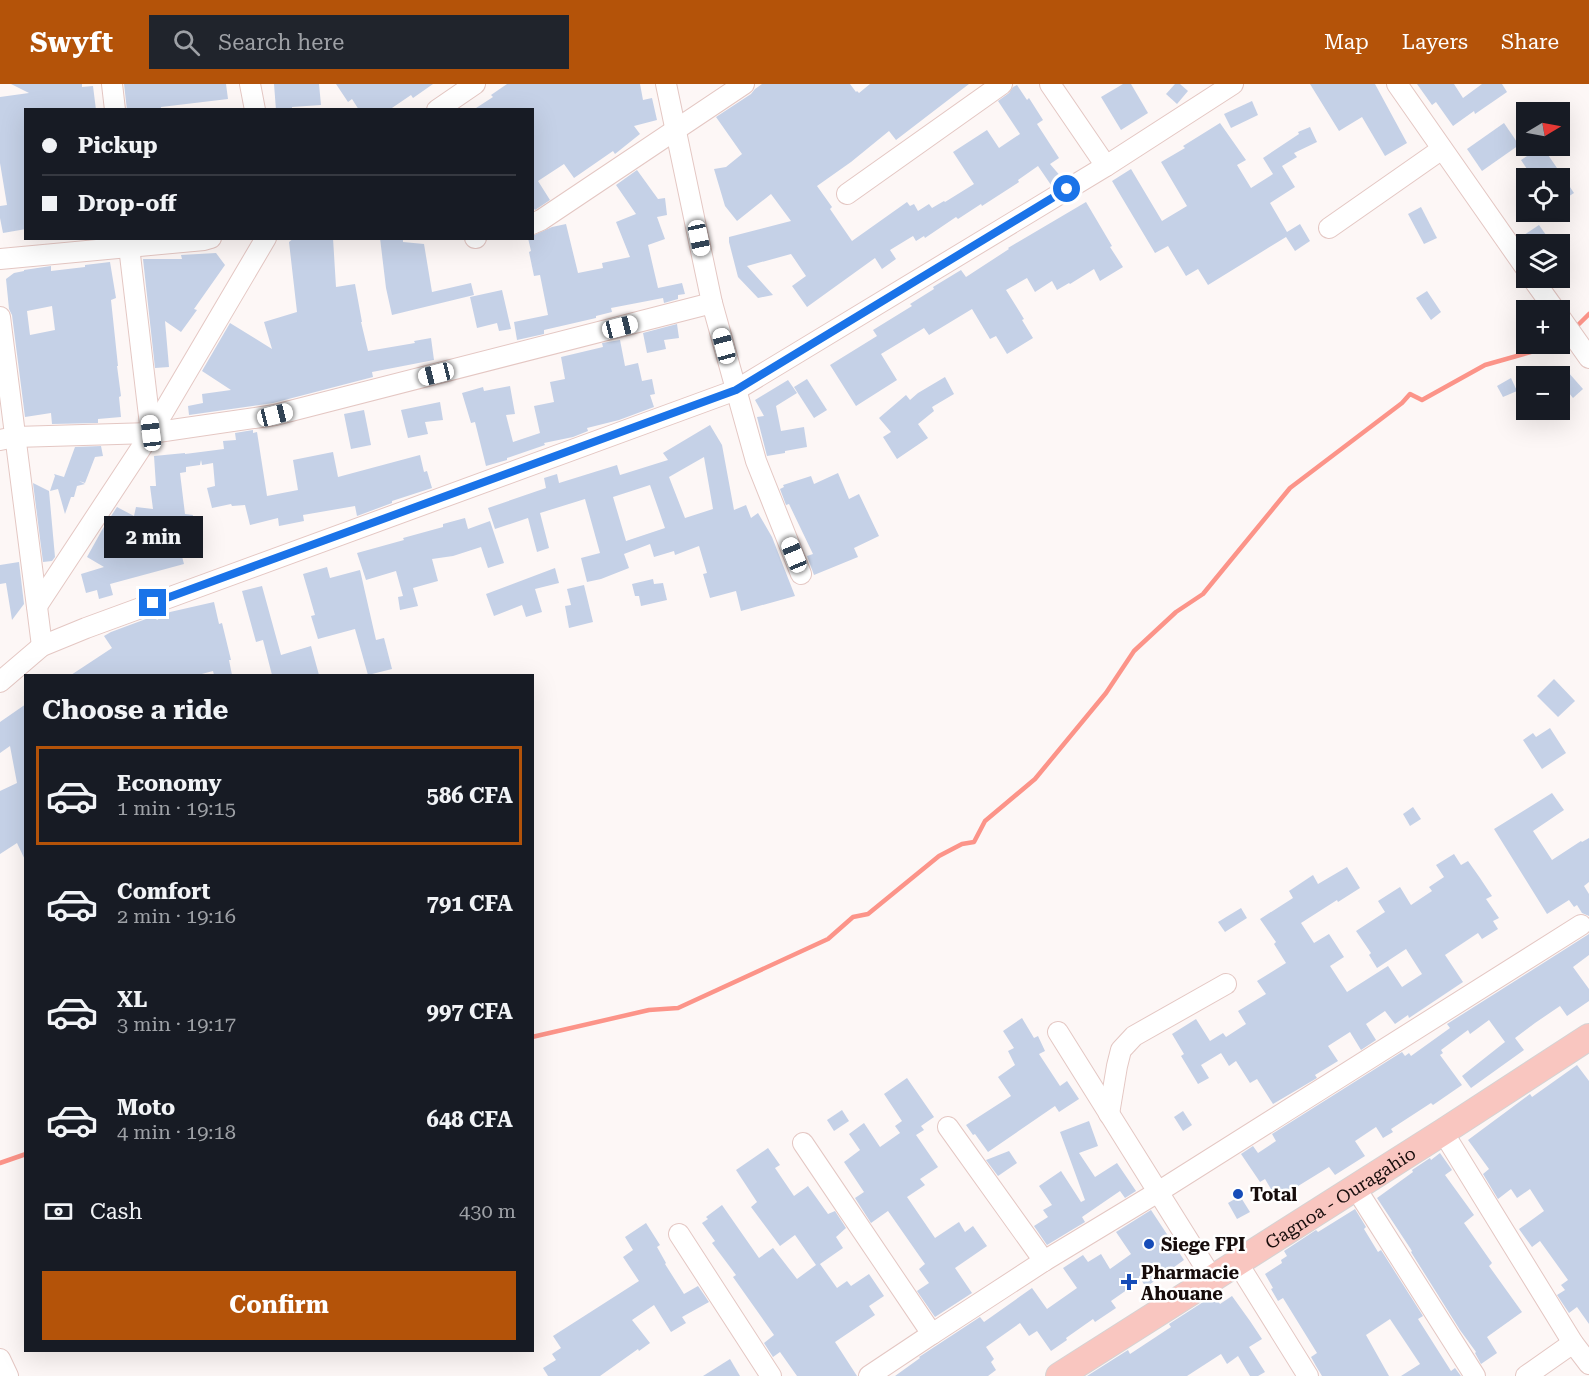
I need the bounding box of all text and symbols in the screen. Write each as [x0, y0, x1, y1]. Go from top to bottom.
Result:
search box [149, 15, 569, 69]
text: Swyft [30, 26, 113, 59]
icon: search [170, 26, 203, 59]
text: Search here [218, 30, 344, 55]
text: Map [1324, 30, 1369, 54]
text: Layers [1402, 30, 1468, 54]
text: Share [1501, 30, 1559, 54]
north arrow [1516, 102, 1570, 156]
map controls [1516, 102, 1570, 420]
text: Pickup [78, 133, 158, 158]
button: locate [1516, 168, 1570, 222]
route start [1053, 175, 1080, 202]
text: Drop-off [78, 191, 176, 216]
car [686, 219, 712, 257]
button: layers [1516, 234, 1570, 288]
button: + [1516, 300, 1570, 354]
car [600, 314, 640, 340]
car [711, 326, 737, 366]
car [416, 361, 456, 387]
button: − [1516, 366, 1570, 420]
car [255, 402, 295, 428]
car [140, 414, 162, 452]
callout: 2 min [104, 516, 202, 558]
text: 2 min [126, 525, 181, 549]
car [779, 535, 809, 575]
route end [139, 589, 166, 616]
text: Choose a ride [42, 694, 228, 726]
icon: car [45, 769, 99, 823]
text: Economy [117, 771, 221, 796]
text: 586 CFA [427, 783, 513, 808]
text: 1 min · 19:15 [117, 796, 236, 820]
icon: car [45, 877, 99, 931]
text: Comfort [117, 879, 210, 904]
text: 791 CFA [427, 891, 513, 916]
text: 2 min · 19:16 [117, 904, 236, 928]
icon: car [45, 985, 99, 1039]
text: XL [117, 987, 147, 1012]
text: 997 CFA [427, 999, 513, 1024]
text: 3 min · 19:17 [117, 1012, 236, 1036]
icon: car [45, 1093, 99, 1147]
text: Moto [117, 1095, 175, 1120]
text: 648 CFA [427, 1107, 513, 1132]
text: 4 min · 19:18 [117, 1120, 236, 1144]
street label: Gagnoa - Ouragahio [1261, 1142, 1419, 1253]
place label: Total [1250, 1184, 1297, 1205]
marker: Total [1231, 1187, 1245, 1201]
icon: cash [42, 1195, 75, 1228]
text: Cash [90, 1199, 142, 1224]
text: 430 m [459, 1199, 516, 1223]
place label: Siege FPI [1161, 1234, 1245, 1255]
marker: Siege FPI [1142, 1237, 1156, 1251]
place label: Pharmacie Ahouane [1141, 1262, 1239, 1304]
button: Confirm [42, 1271, 516, 1340]
marker: Pharmacie Ahouane [1122, 1275, 1136, 1289]

